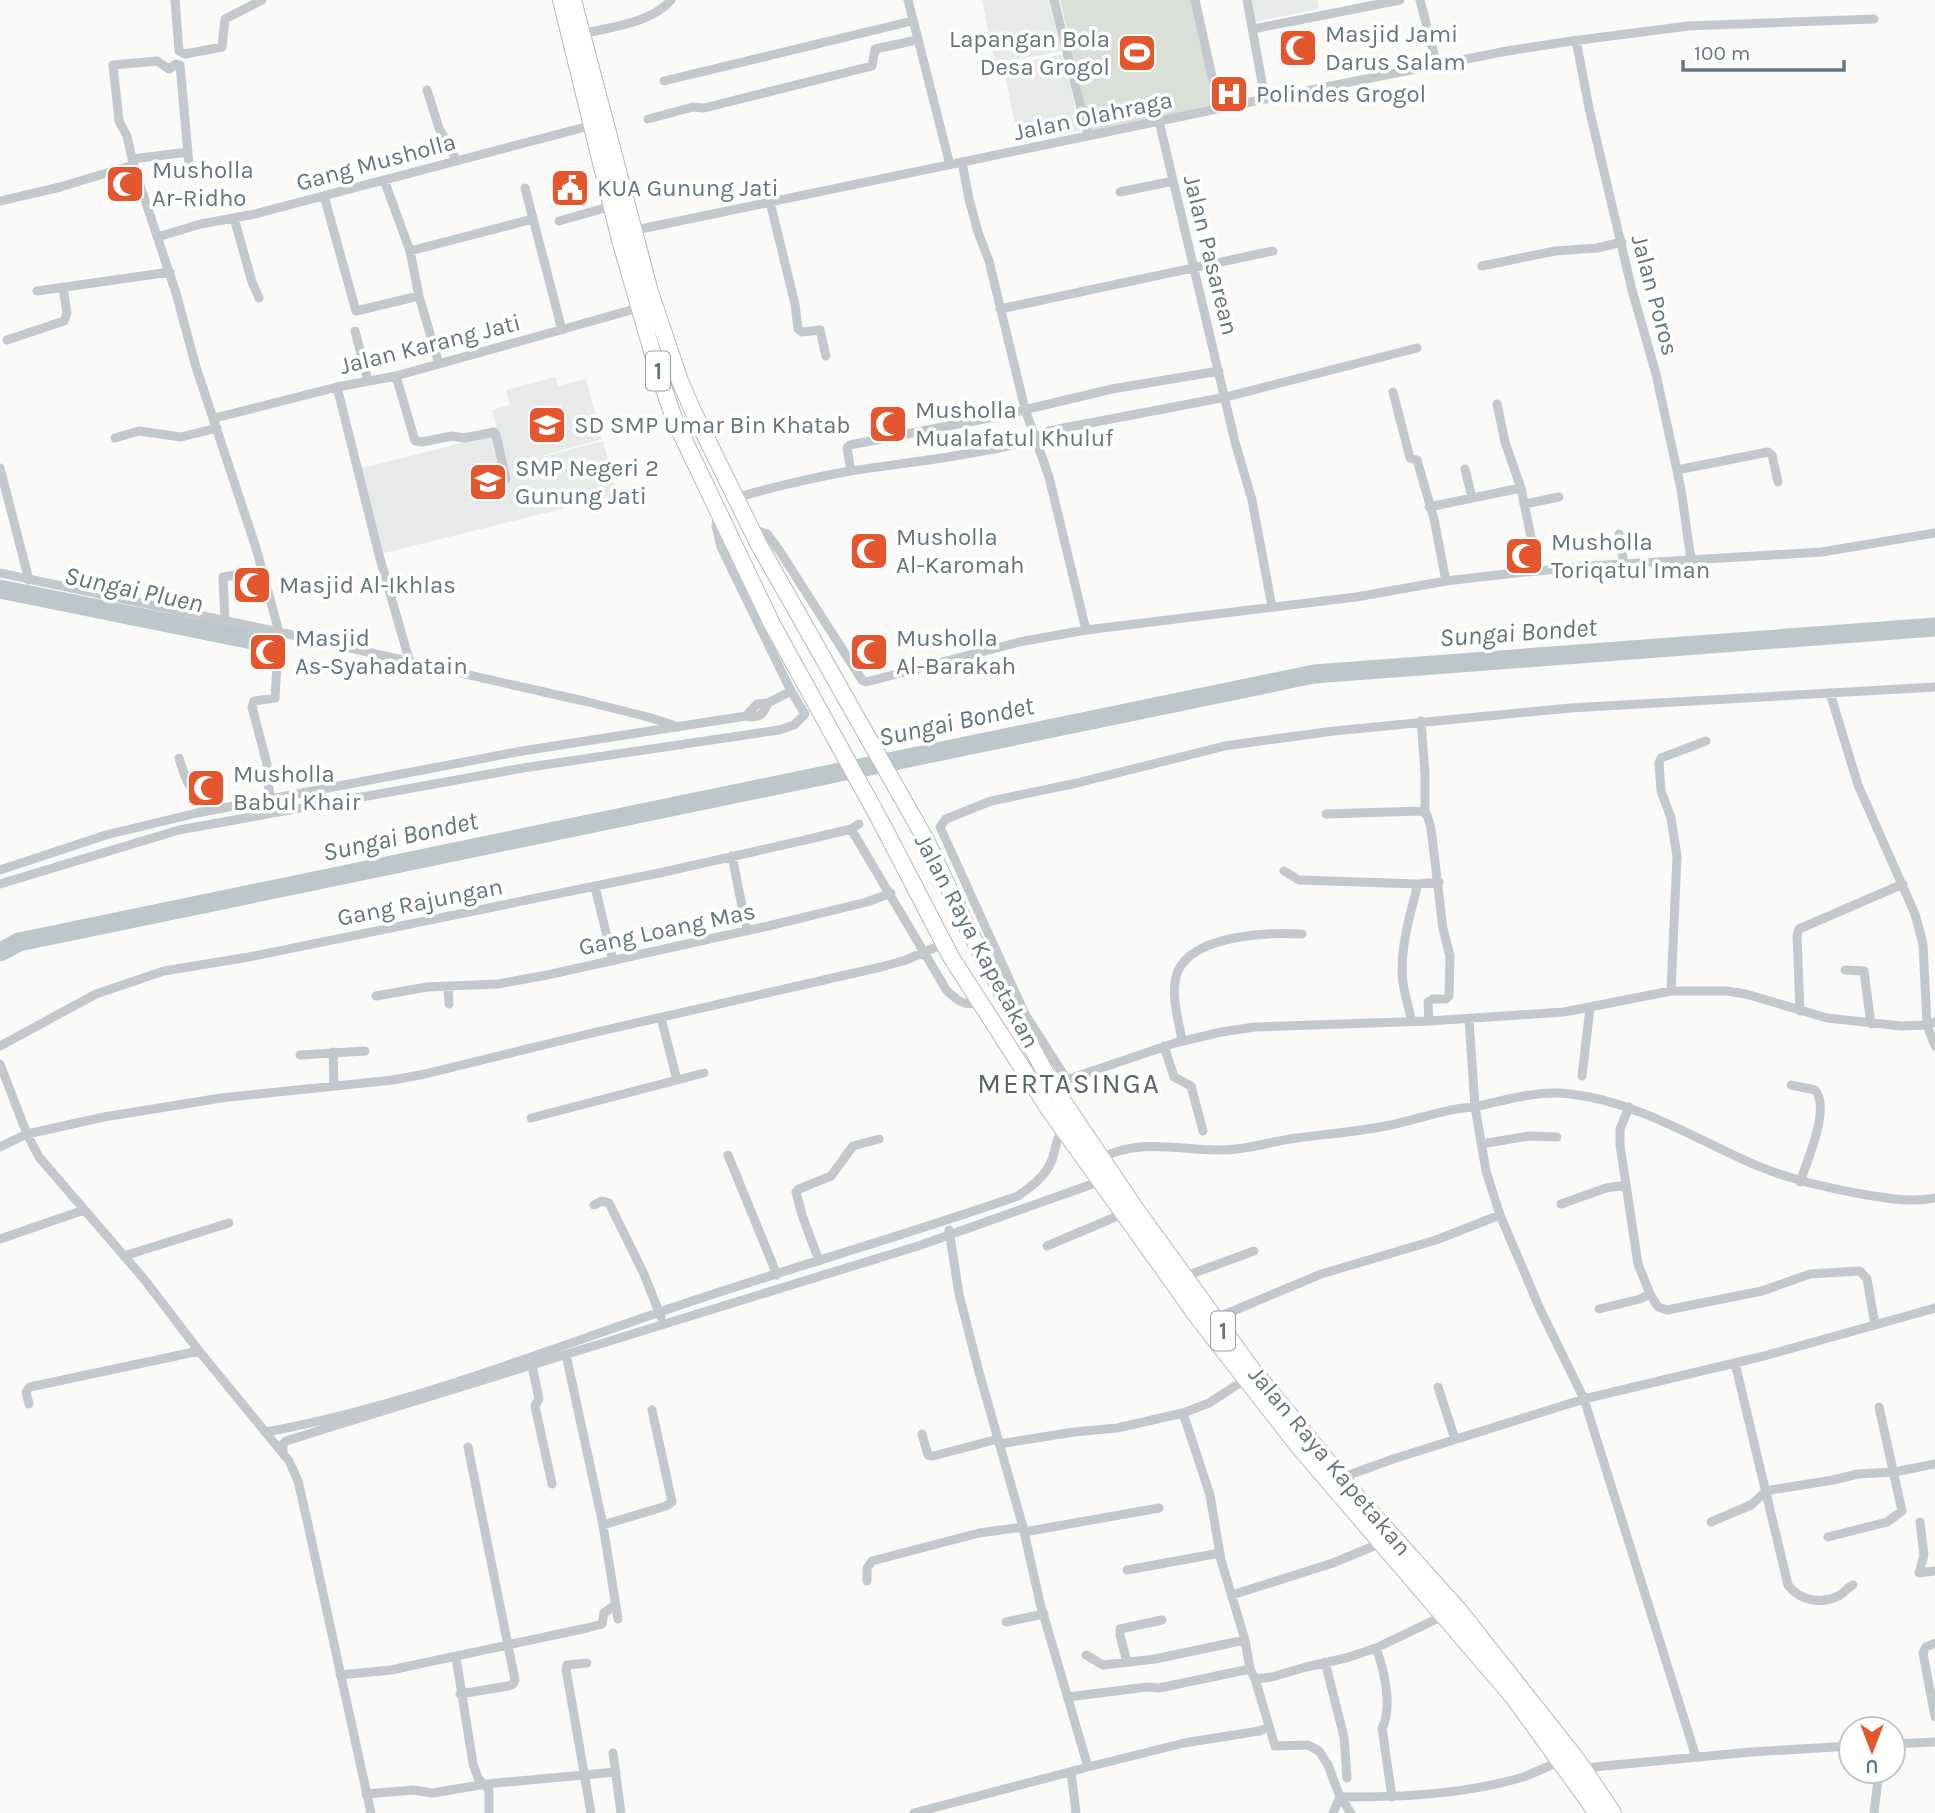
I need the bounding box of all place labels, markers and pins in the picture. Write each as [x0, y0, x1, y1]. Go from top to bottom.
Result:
place label: Masjid Jami Darus Salam [1325, 20, 1466, 76]
place label: Lapangan Bola Desa Grogol [949, 25, 1110, 81]
mosque icon: Masjid Jami Darus Salam [1277, 27, 1319, 69]
sports icon: Lapangan Bola Desa Grogol [1116, 32, 1158, 74]
hospital icon: Polindes Grogol [1208, 73, 1250, 115]
place label: Polindes Grogol [1256, 80, 1426, 108]
place label: Musholla Ar-Ridho [152, 156, 254, 212]
mosque icon: Musholla Ar-Ridho [104, 163, 146, 205]
public building icon: KUA Gunung Jati [549, 167, 591, 209]
place label: KUA Gunung Jati [597, 174, 779, 202]
place label: Musholla Mualafatul Khuluf [915, 396, 1114, 452]
mosque icon: Musholla Mualafatul Khuluf [867, 403, 909, 445]
school or university icon: SD SMP Umar Bin Khatab [526, 404, 568, 446]
place label: SD SMP Umar Bin Khatab [574, 411, 851, 439]
place label: SMP Negeri 2 Gunung Jati [515, 454, 659, 510]
school or university icon: SMP Negeri 2 Gunung Jati [467, 461, 509, 503]
place label: Musholla Al-Karomah [896, 523, 1025, 579]
place label: Musholla Toriqatul Iman [1551, 528, 1710, 584]
mosque icon: Musholla Al-Karomah [848, 530, 890, 572]
mosque icon: Musholla Toriqatul Iman [1503, 535, 1545, 577]
mosque icon: Masjid Al-Ikhlas [231, 564, 273, 606]
place label: Masjid Al-Ikhlas [279, 571, 456, 599]
place label: Masjid As-Syahadatain [295, 624, 468, 680]
place label: Musholla Al-Barakah [896, 624, 1016, 680]
mosque icon: Masjid As-Syahadatain [247, 631, 289, 673]
mosque icon: Musholla Al-Barakah [848, 631, 890, 673]
place label: Musholla Babul Khair [233, 760, 361, 816]
mosque icon: Musholla Babul Khair [185, 767, 227, 809]

